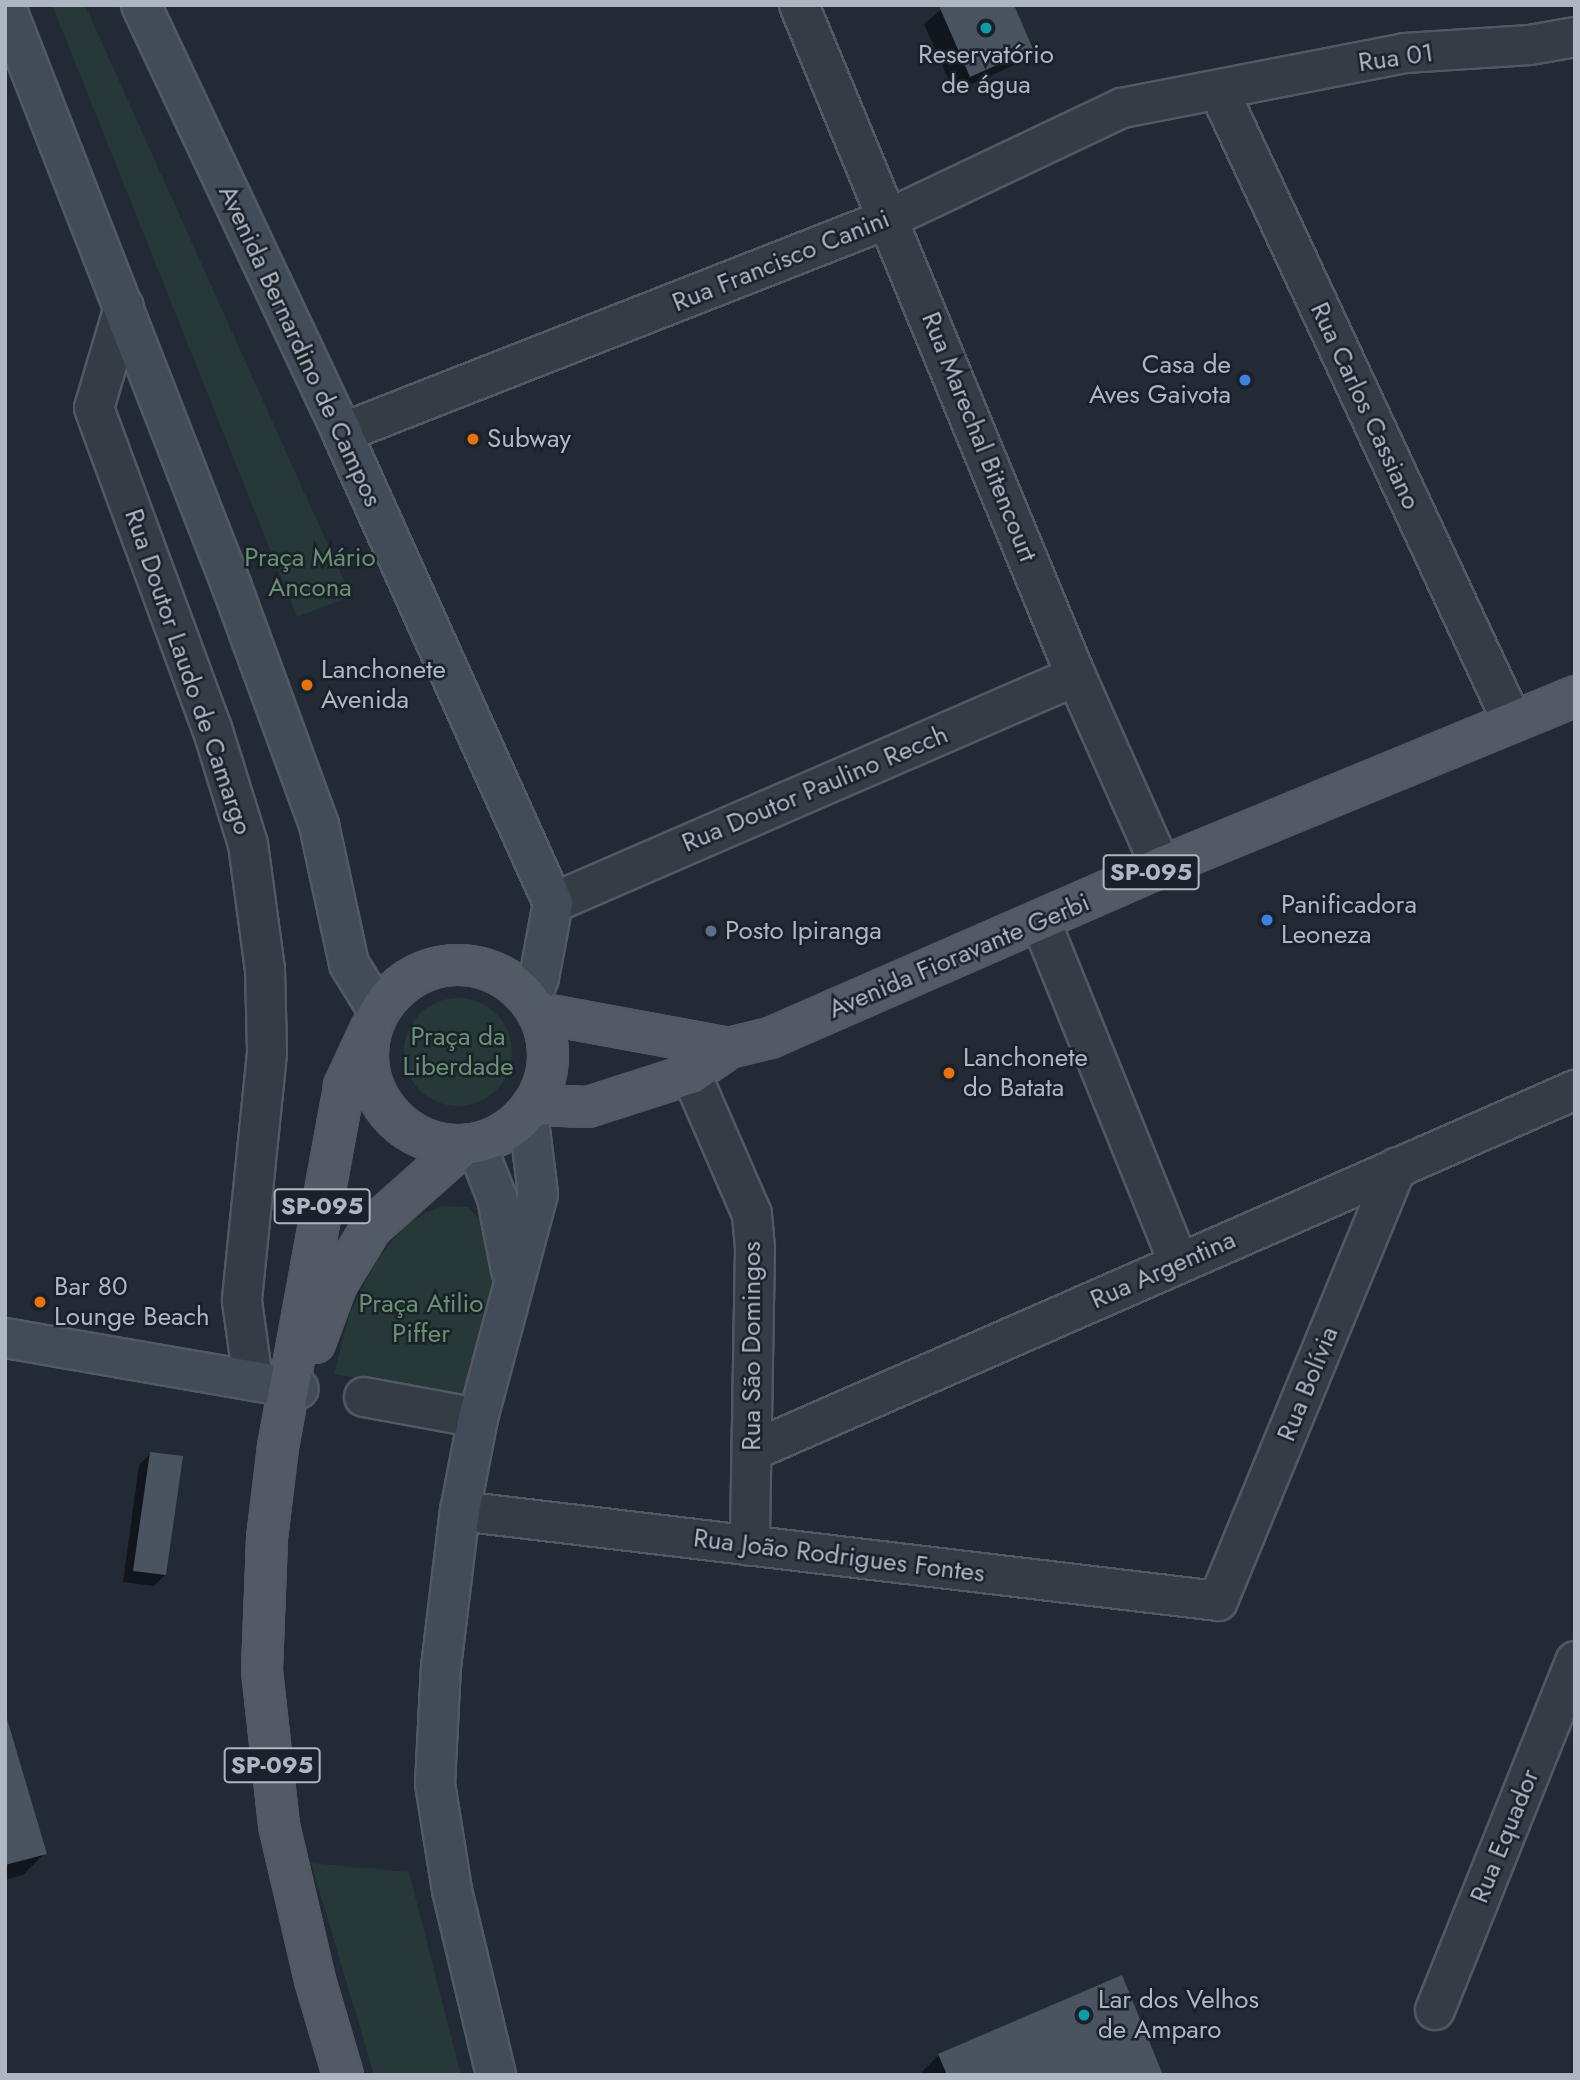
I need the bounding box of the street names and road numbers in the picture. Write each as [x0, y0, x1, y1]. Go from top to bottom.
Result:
street label: Rua 01 [1356, 37, 1436, 79]
street label: Avenida Bernardino de Campos [212, 180, 388, 512]
street label: Rua Francisco Canini [668, 203, 894, 319]
street label: Rua Carlos Cassiano [1303, 298, 1427, 514]
street label: Rua Marechal Bitencourt [915, 308, 1043, 566]
street label: Rua Doutor Laudo de Camargo [117, 505, 259, 839]
street label: Rua Doutor Paulino Recch [677, 719, 953, 859]
road number: SP-095 [1102, 852, 1200, 892]
street label: Avenida Fioravante Gerbi [824, 887, 1094, 1025]
road number: SP-095 [273, 1186, 371, 1226]
street label: Rua Argentina [1086, 1224, 1240, 1316]
street label: Rua São Domingos [736, 1241, 768, 1451]
street label: Rua Bolívia [1271, 1322, 1345, 1446]
street label: Rua João Rodrigues Fontes [692, 1523, 986, 1589]
road number: SP-095 [223, 1744, 321, 1786]
street label: Rua Equador [1464, 1764, 1546, 1908]

